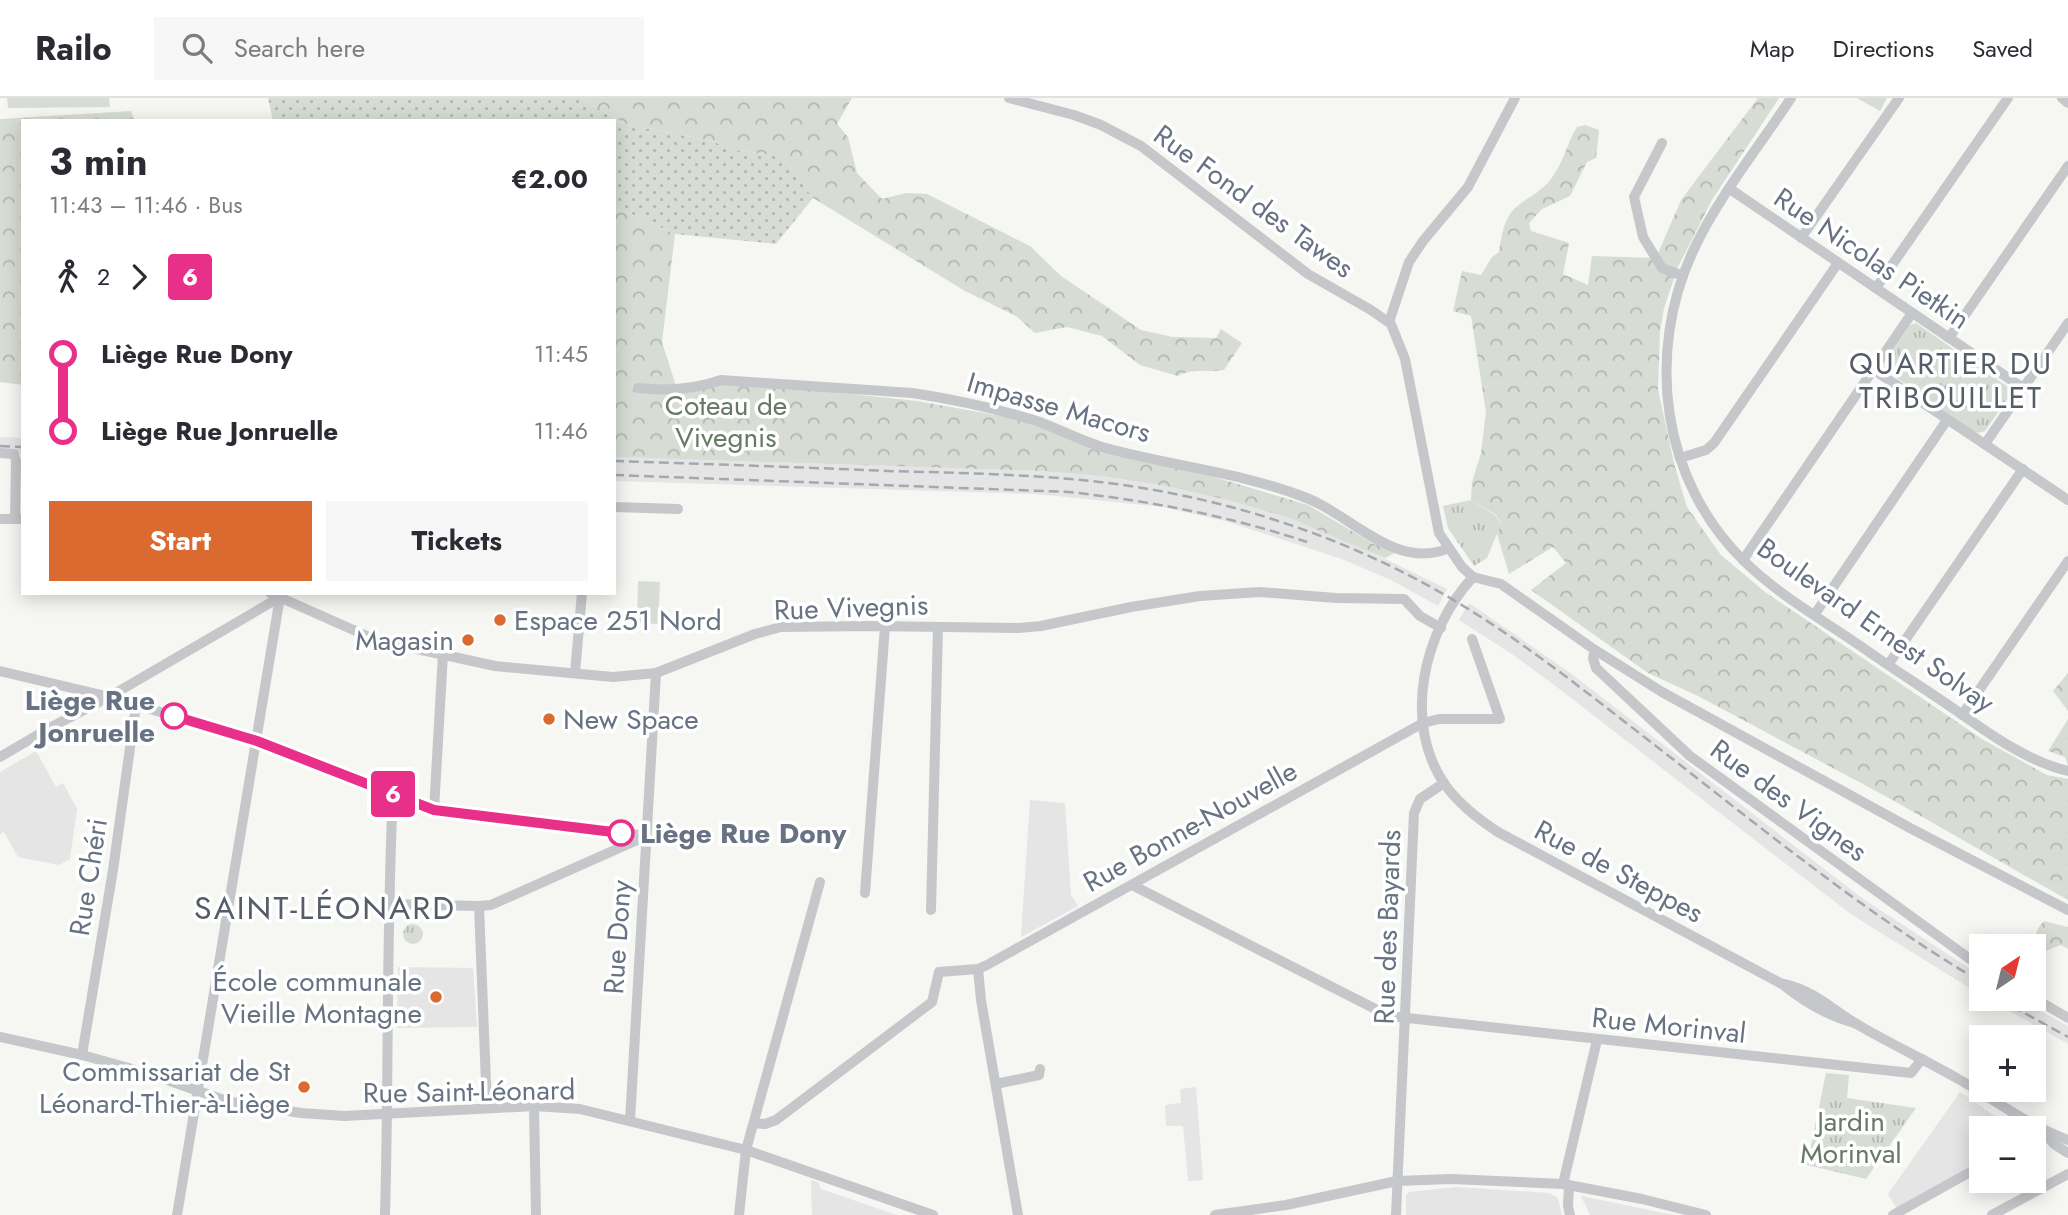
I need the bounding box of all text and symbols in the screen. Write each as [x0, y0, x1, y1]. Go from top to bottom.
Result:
search box [154, 17, 644, 80]
text: Railo [35, 25, 112, 72]
icon: search [178, 29, 216, 67]
text: Search here [234, 29, 365, 67]
text: Map [1750, 31, 1795, 66]
text: Directions [1833, 31, 1934, 66]
text: Saved [1972, 31, 2033, 66]
street label: Rue Fond des Tawes [1145, 115, 1362, 288]
text: 3 min [49, 134, 148, 189]
text: €2.00 [511, 160, 588, 198]
street label: Rue Nicolas Pietkin [1766, 178, 1978, 339]
text: 11:43 – 11:46 · Bus [49, 188, 243, 222]
icon: walk [49, 258, 87, 296]
icon: forward [120, 258, 158, 296]
text: 6 [182, 259, 198, 294]
text: 2 [97, 260, 110, 294]
text: Liège Rue Dony [101, 335, 293, 373]
text: 11:45 [534, 337, 588, 371]
district label: QUARTIER DU TRIBOUILLET [1849, 342, 2053, 419]
street label: Impasse Macors [962, 362, 1155, 453]
park label: Coteau de Vivegnis [665, 385, 787, 458]
text: Liège Rue Jonruelle [101, 412, 338, 450]
text: 11:46 [534, 414, 588, 448]
button: Start [49, 501, 312, 581]
button: Tickets [326, 501, 588, 581]
street label: Boulevard Ernest Solvay [1749, 528, 2003, 723]
street label: Rue Vivegnis [773, 584, 929, 631]
place label: Espace 251 Nord [514, 600, 722, 641]
marker: Espace 251 Nord [492, 612, 508, 628]
place label: Magasin [355, 620, 454, 661]
marker: Magasin [460, 632, 476, 648]
place label: Liège Rue Jonruelle [25, 680, 155, 753]
place label: New Space [563, 699, 699, 740]
marker: Liège Rue Jonruelle [161, 703, 187, 729]
marker: New Space [541, 711, 557, 727]
street label: Rue des Vignes [1702, 729, 1876, 871]
street label: Rue Bonne-Nouvelle [1076, 751, 1305, 902]
line badge: 6 [370, 771, 416, 817]
text: 6 [385, 776, 401, 811]
street label: Rue de Steppes [1527, 810, 1711, 933]
place label: Liège Rue Dony [640, 813, 847, 854]
street label: Rue Chéri [59, 815, 118, 939]
marker: Liège Rue Dony [608, 820, 634, 846]
street label: Rue des Bayards [1364, 829, 1411, 1025]
street label: Rue Dony [593, 878, 642, 996]
district label: SAINT-LÉONARD [194, 885, 456, 931]
north arrow [1969, 934, 2046, 1012]
map controls [1969, 934, 2046, 1193]
place label: École communale Vieille Montagne [213, 961, 422, 1034]
marker: École communale Vieille Montagne [428, 989, 444, 1005]
street label: Rue Morinval [1590, 997, 1748, 1054]
button: + [1969, 1025, 2046, 1102]
place label: Commissariat de St Léonard-Thier-à-Liège [39, 1051, 290, 1124]
street label: Rue Saint-Léonard [362, 1069, 576, 1114]
marker: Commissariat de St Léonard-Thier-à-Liège [296, 1079, 312, 1095]
park label: Jardin Morinval [1800, 1101, 1902, 1174]
button: − [1969, 1116, 2046, 1193]

